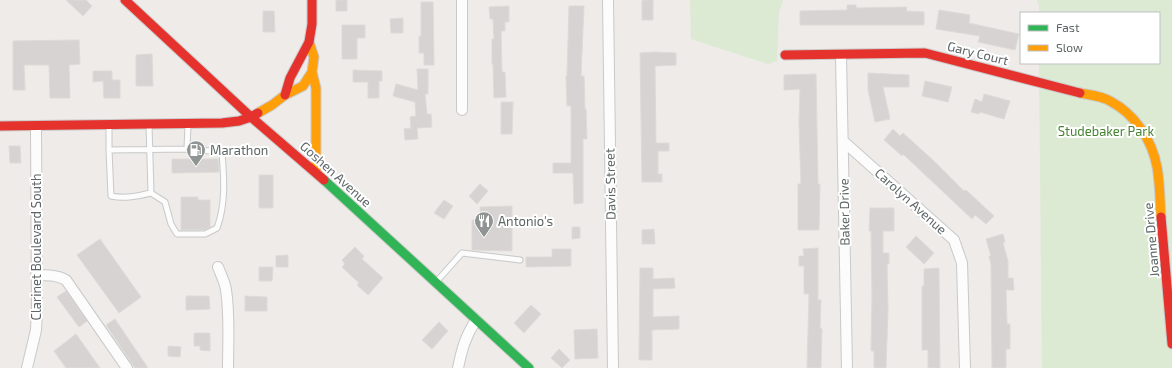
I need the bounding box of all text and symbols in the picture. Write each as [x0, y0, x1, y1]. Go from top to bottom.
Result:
legend [1020, 12, 1160, 64]
text: Fast [1056, 20, 1080, 34]
street label: Gary Court [946, 38, 1010, 68]
text: Slow [1056, 40, 1083, 54]
park label: Studebaker Park [1058, 123, 1155, 139]
street label: Goshen Avenue [297, 138, 375, 210]
fuel station icon: Marathon [185, 139, 207, 167]
place label: Marathon [210, 142, 268, 158]
street label: Davis Street [601, 148, 619, 220]
street label: Carolyn Avenue [872, 165, 950, 237]
street label: Clarinet Boulevard South [28, 174, 44, 320]
street label: Baker Drive [835, 178, 853, 246]
street label: Joanne Drive [1140, 202, 1162, 278]
restaurant icon: Antonio's [473, 210, 495, 238]
place label: Antonio's [498, 213, 553, 229]

